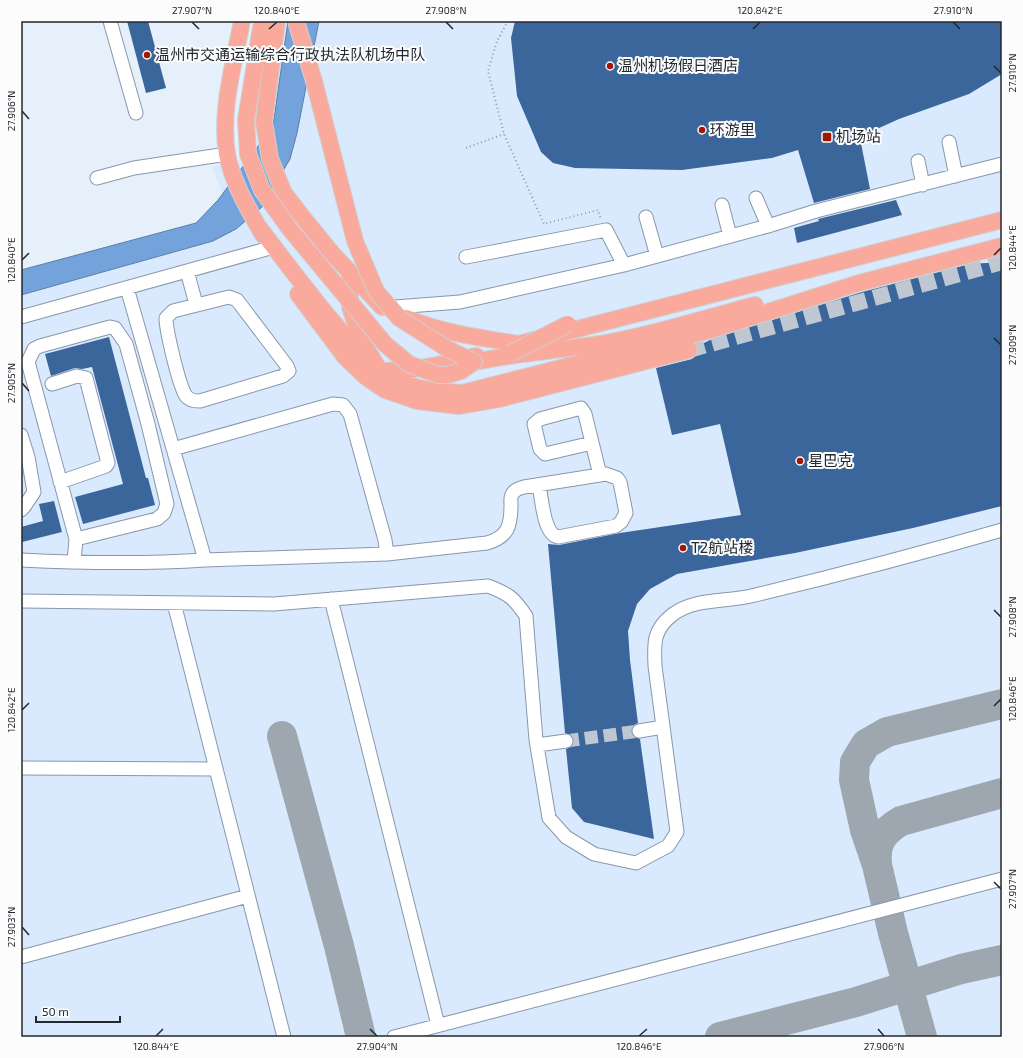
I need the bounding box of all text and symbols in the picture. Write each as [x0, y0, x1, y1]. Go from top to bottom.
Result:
text: 27.907°N [172, 4, 212, 16]
text: 120.840°E [254, 4, 300, 16]
text: 27.908°N [425, 4, 467, 16]
text: 120.842°E [738, 4, 783, 16]
text: 27.910°N [934, 4, 972, 16]
place label: 温州市交通运输综合行政执法队机场中队 [155, 45, 425, 63]
marker: 温州市交通运输综合行政执法队机场中队 [142, 50, 152, 60]
text: 27.910°N [1006, 54, 1018, 92]
place label: 温州机场假日酒店 [618, 56, 738, 74]
marker: 温州机场假日酒店 [605, 61, 615, 71]
text: 27.906°N [5, 91, 17, 131]
place label: 环游里 [710, 120, 755, 138]
marker: 环游里 [697, 125, 707, 135]
place label: 机场站 [836, 127, 881, 145]
marker: 机场站 [821, 131, 833, 143]
text: 120.844°E [1006, 225, 1018, 271]
text: 120.840°E [5, 237, 17, 283]
text: 27.909°N [1006, 325, 1018, 365]
text: 27.905°N [5, 363, 17, 403]
place label: 星巴克 [808, 451, 853, 469]
marker: 星巴克 [795, 456, 805, 466]
place label: T2航站楼 [691, 538, 753, 556]
marker: T2航站楼 [678, 543, 688, 553]
text: 27.908°N [1006, 596, 1018, 638]
text: 120.846°E [1006, 676, 1018, 722]
text: 120.842°E [5, 687, 17, 733]
text: 27.907°N [1006, 869, 1018, 909]
text: 27.903°N [5, 907, 17, 947]
scale bar [36, 998, 120, 1024]
text: 50 m [42, 1004, 69, 1018]
text: 120.844°E [133, 1040, 179, 1052]
text: 27.904°N [356, 1040, 398, 1052]
text: 120.846°E [616, 1040, 662, 1052]
text: 27.906°N [864, 1040, 904, 1052]

